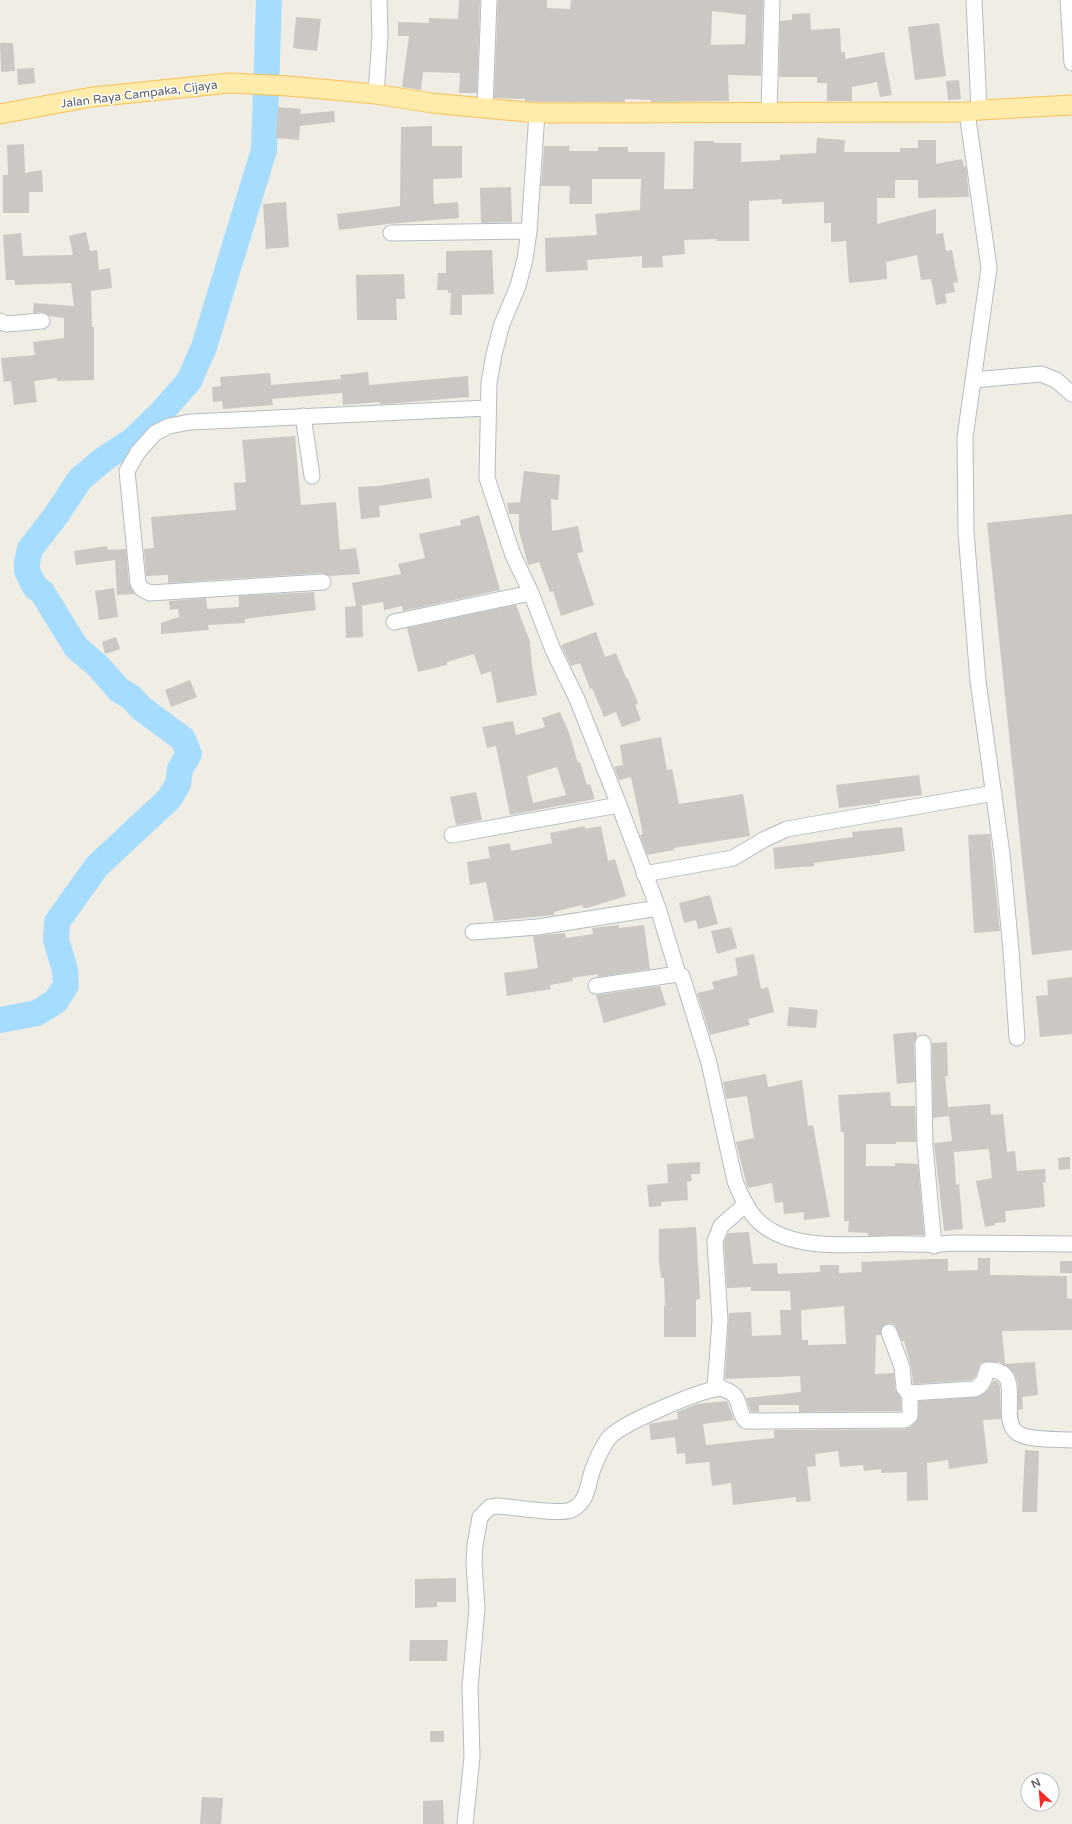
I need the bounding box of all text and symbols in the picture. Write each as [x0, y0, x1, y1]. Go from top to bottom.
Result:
street label: Jalan Raya Campaka, Cijaya [60, 77, 218, 111]
north arrow [1020, 1772, 1060, 1812]
text: N [1029, 1776, 1043, 1791]

